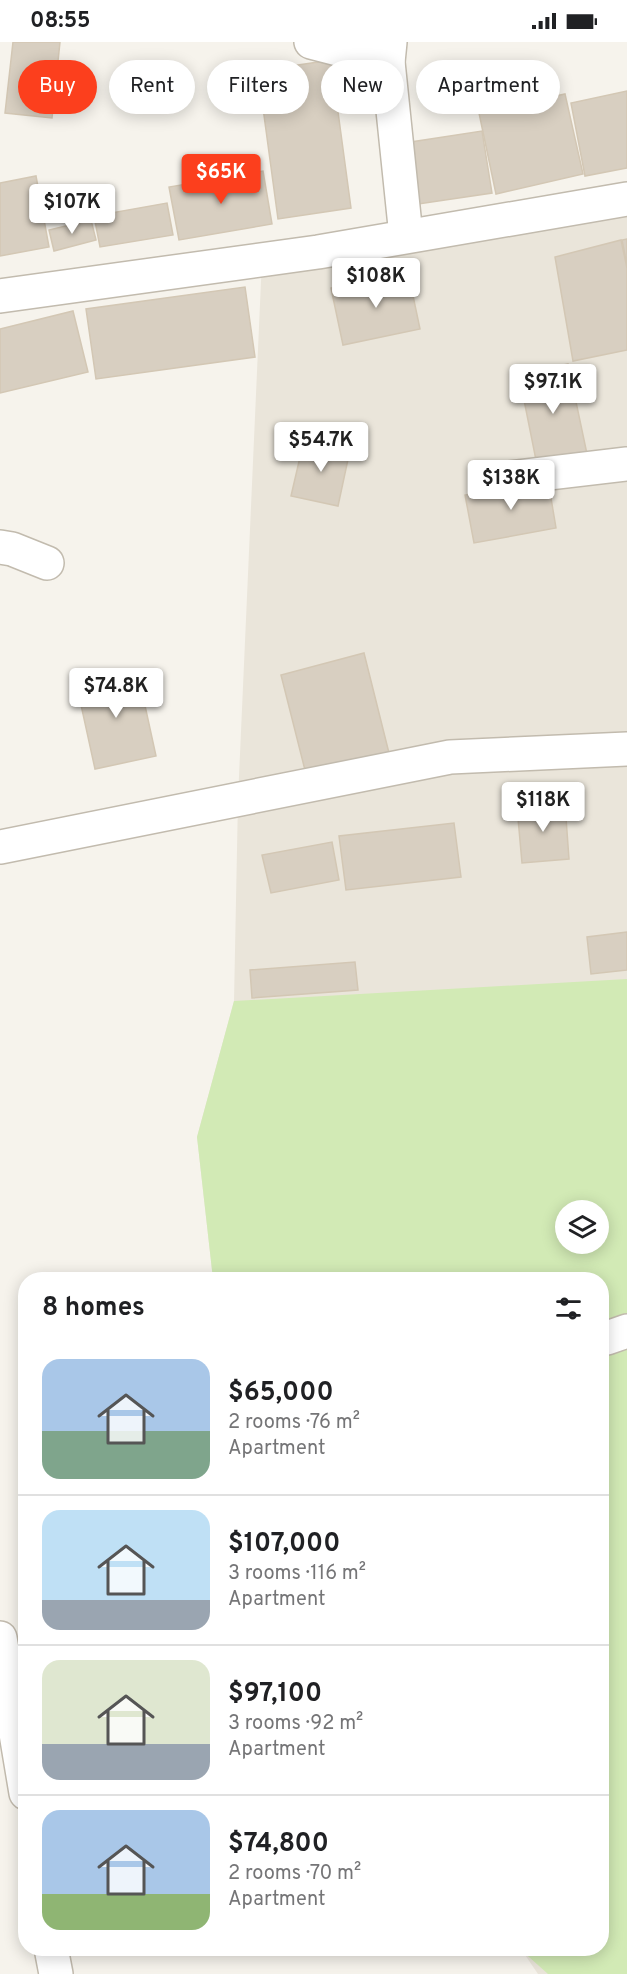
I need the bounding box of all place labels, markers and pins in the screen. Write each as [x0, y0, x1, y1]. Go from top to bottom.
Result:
pin: $65K [185, 154, 257, 205]
pin: $107K [30, 184, 114, 235]
pin: $108K [334, 258, 418, 309]
pin: $97.1K [504, 364, 602, 415]
pin: $54.7K [272, 422, 370, 473]
pin: $138K [469, 460, 553, 511]
pin: $74.8K [67, 668, 165, 719]
pin: $118K [501, 782, 585, 833]

